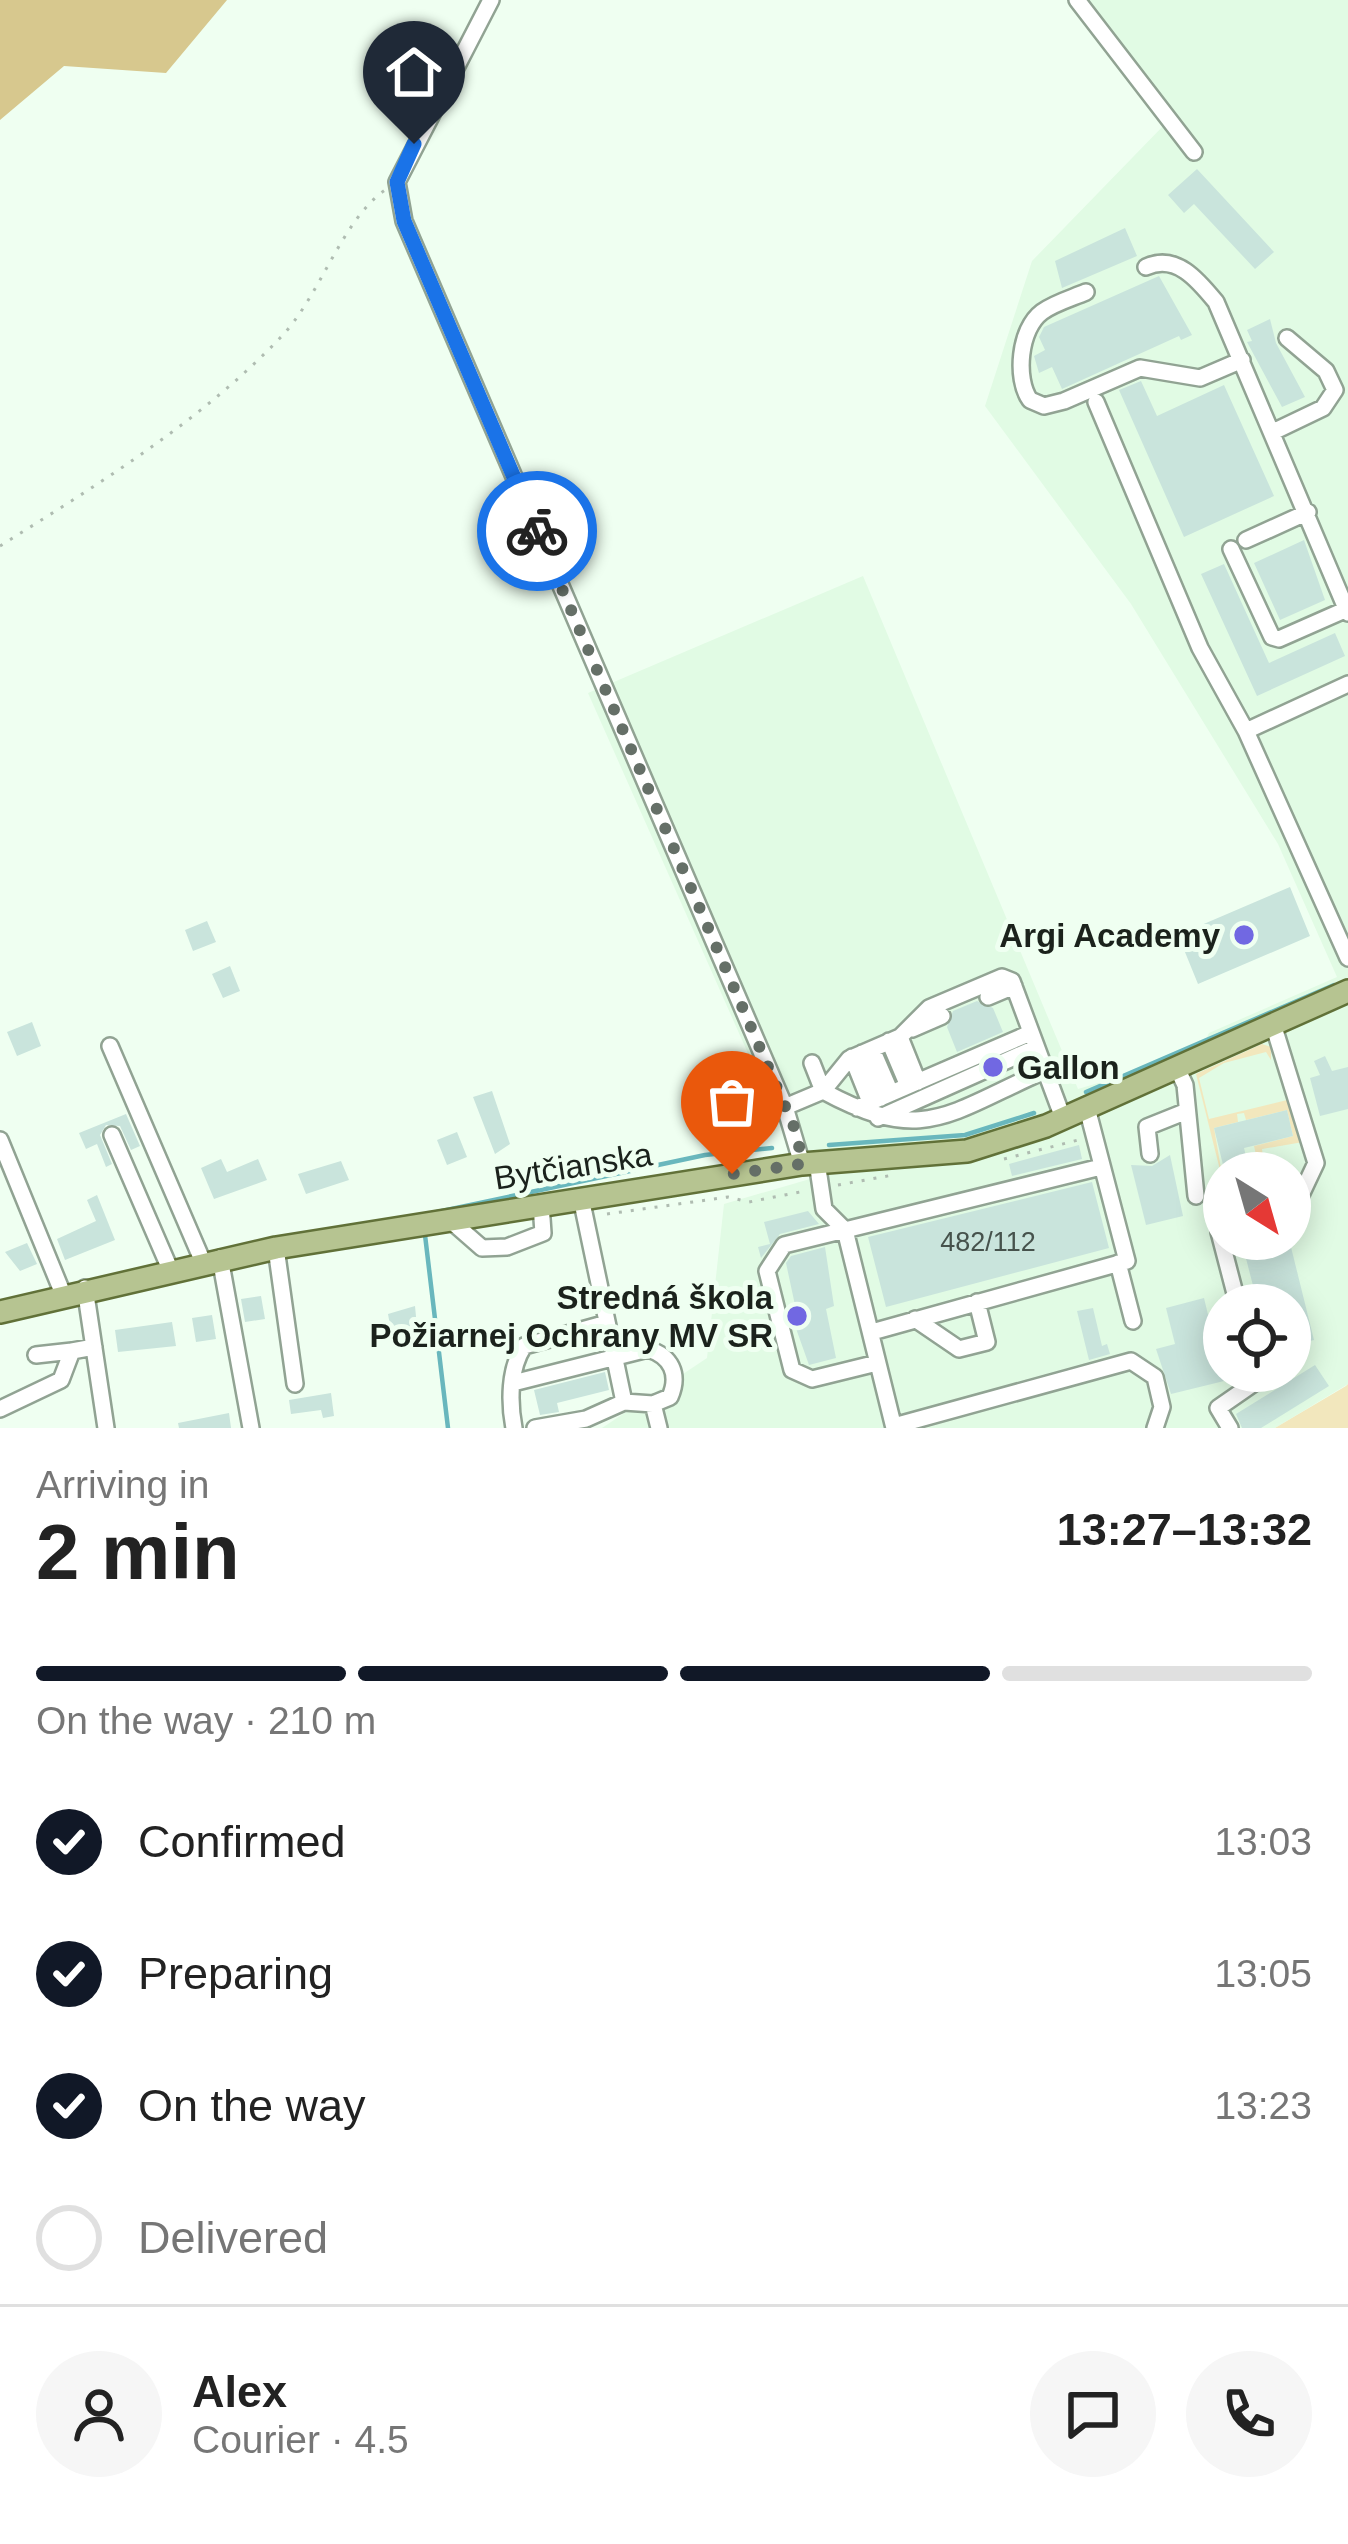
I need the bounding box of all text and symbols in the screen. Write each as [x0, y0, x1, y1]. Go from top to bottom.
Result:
pin [363, 21.0, 465, 144]
icon: home [381, 39, 447, 105]
courier [477, 471, 597, 591]
icon: bike [504, 498, 570, 564]
place label: Argi Academy [999, 917, 1221, 954]
marker: Argi Academy [1231, 922, 1257, 948]
place label: Gallon [1017, 1049, 1120, 1086]
pin [681, 1051, 783, 1174]
marker: Gallon [980, 1054, 1006, 1080]
icon: bag [699, 1069, 765, 1135]
street label: Bytčianska [491, 1135, 655, 1197]
north arrow [1203, 1152, 1311, 1260]
map controls [1203, 1152, 1311, 1392]
house number: 482/112 [940, 1227, 1036, 1257]
place label: Stredná škola Požiarnej Ochrany MV SR [370, 1279, 774, 1354]
button: locate [1203, 1284, 1311, 1392]
marker: Stredná škola Požiarnej Ochrany MV SR [784, 1303, 810, 1329]
text: Arriving in [36, 1463, 209, 1506]
text: 13:27–13:32 [1057, 1504, 1312, 1555]
text: 2 min [36, 1508, 240, 1596]
text: On the way · 210 m [36, 1699, 376, 1742]
icon: check [36, 1809, 102, 1875]
text: Confirmed [138, 1816, 346, 1867]
text: 13:03 [1214, 1820, 1312, 1863]
icon: check [36, 1941, 102, 2007]
text: Preparing [138, 1948, 333, 1999]
text: 13:05 [1214, 1952, 1312, 1995]
icon: check [36, 2073, 102, 2139]
text: On the way [138, 2080, 366, 2131]
text: 13:23 [1214, 2084, 1312, 2127]
text: Delivered [138, 2212, 328, 2263]
button: person [36, 2351, 162, 2477]
button: chat [1030, 2351, 1156, 2477]
button: phone [1186, 2351, 1312, 2477]
text: Alex [192, 2366, 287, 2417]
text: Courier · 4.5 [192, 2418, 409, 2461]

